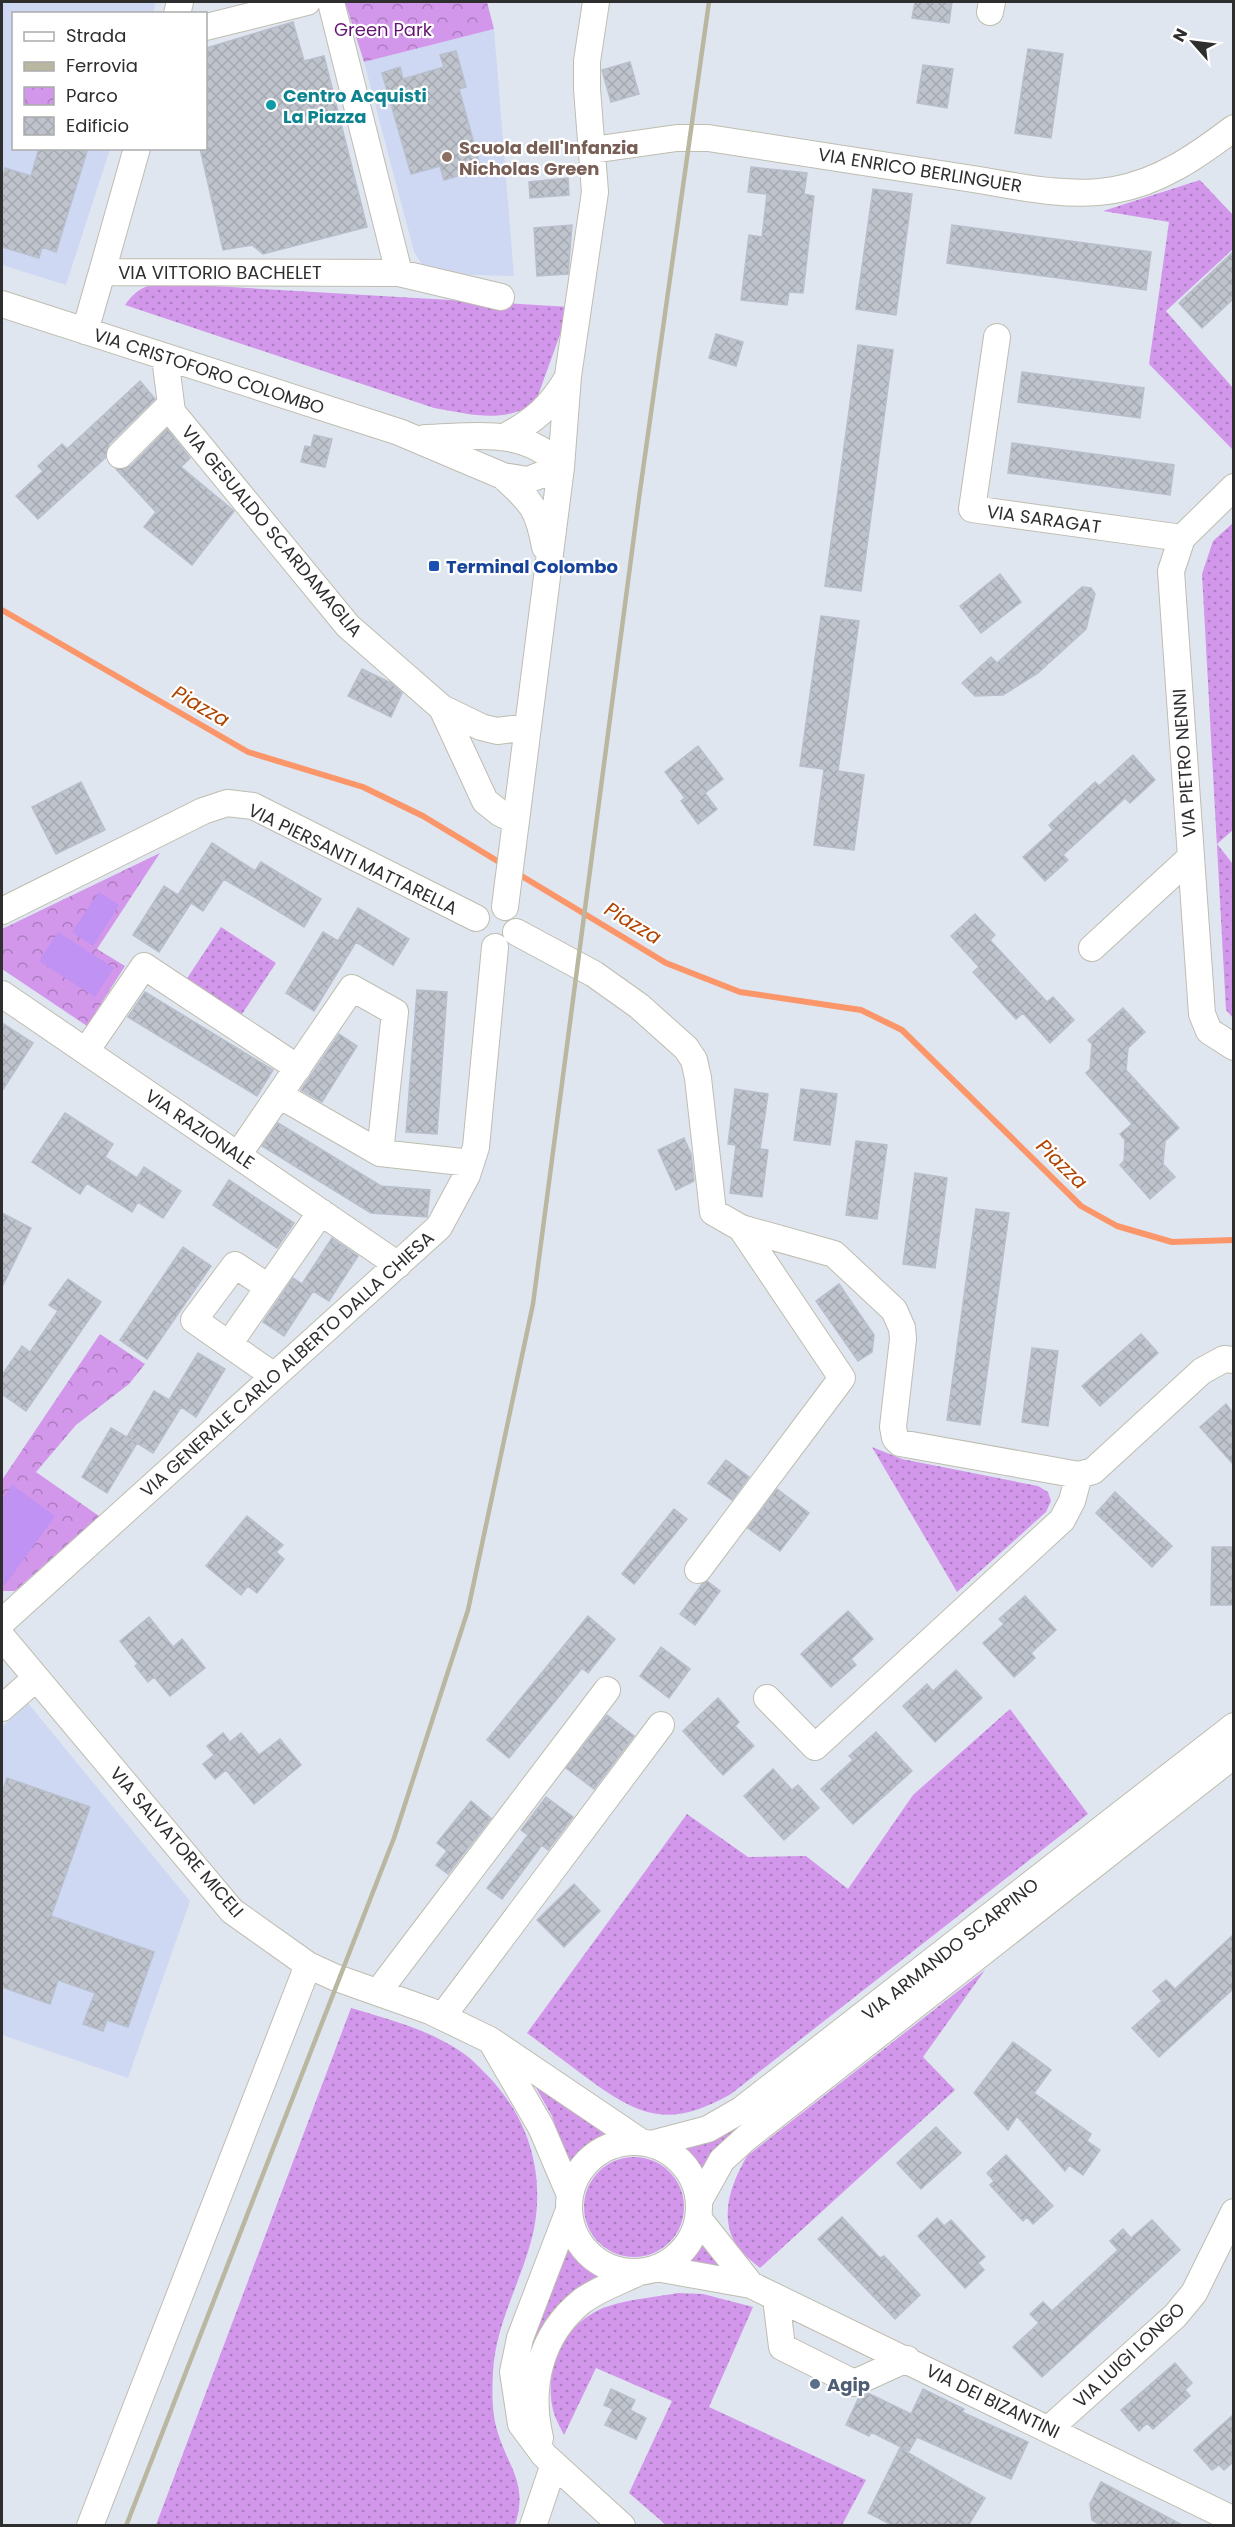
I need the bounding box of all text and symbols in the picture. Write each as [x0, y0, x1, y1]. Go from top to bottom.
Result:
legend [12, 12, 207, 150]
north arrow [1163, 12, 1223, 72]
park label: Green Park [334, 17, 433, 42]
text: Strada [66, 23, 126, 48]
text: N [1167, 24, 1193, 46]
text: Ferrovia [66, 53, 138, 78]
text: Parco [66, 83, 118, 108]
place label: Centro Acquisti La Piazza [283, 83, 427, 129]
marker: Centro Acquisti La Piazza [264, 98, 278, 112]
text: Edificio [66, 113, 129, 138]
place label: Scuola dell'Infanzia Nicholas Green [459, 135, 639, 181]
street label: VIA ENRICO BERLINGUER [816, 142, 1024, 198]
marker: Scuola dell'Infanzia Nicholas Green [440, 150, 454, 164]
street label: VIA VITTORIO BACHELET [118, 260, 322, 285]
street label: VIA CRISTOFORO COLOMBO [91, 322, 327, 420]
street label: VIA GESUALDO SCARDAMAGLIA [176, 420, 368, 642]
street label: VIA SARAGAT [985, 499, 1103, 539]
place label: Terminal Colombo [446, 554, 618, 579]
marker: Terminal Colombo [427, 559, 441, 573]
water label: Piazza [167, 678, 235, 734]
street label: VIA PIETRO NENNI [1166, 688, 1202, 838]
street label: VIA PIERSANTI MATTARELLA [244, 797, 462, 921]
water label: Piazza [599, 895, 667, 951]
street label: VIA RAZIONALE [140, 1083, 260, 1175]
water label: Piazza [1030, 1132, 1094, 1196]
street label: VIA GENERALE CARLO ALBERTO DALLA CHIESA [135, 1225, 439, 1503]
street label: VIA SALVATORE MICELI [104, 1761, 250, 1923]
street label: VIA ARMANDO SCARPINO [857, 1872, 1043, 2026]
street label: VIA LUIGI LONGO [1068, 2297, 1190, 2413]
street label: VIA DEI BIZANTINI [922, 2358, 1064, 2444]
place label: Agip [827, 2372, 870, 2397]
marker: Agip [808, 2377, 822, 2391]

